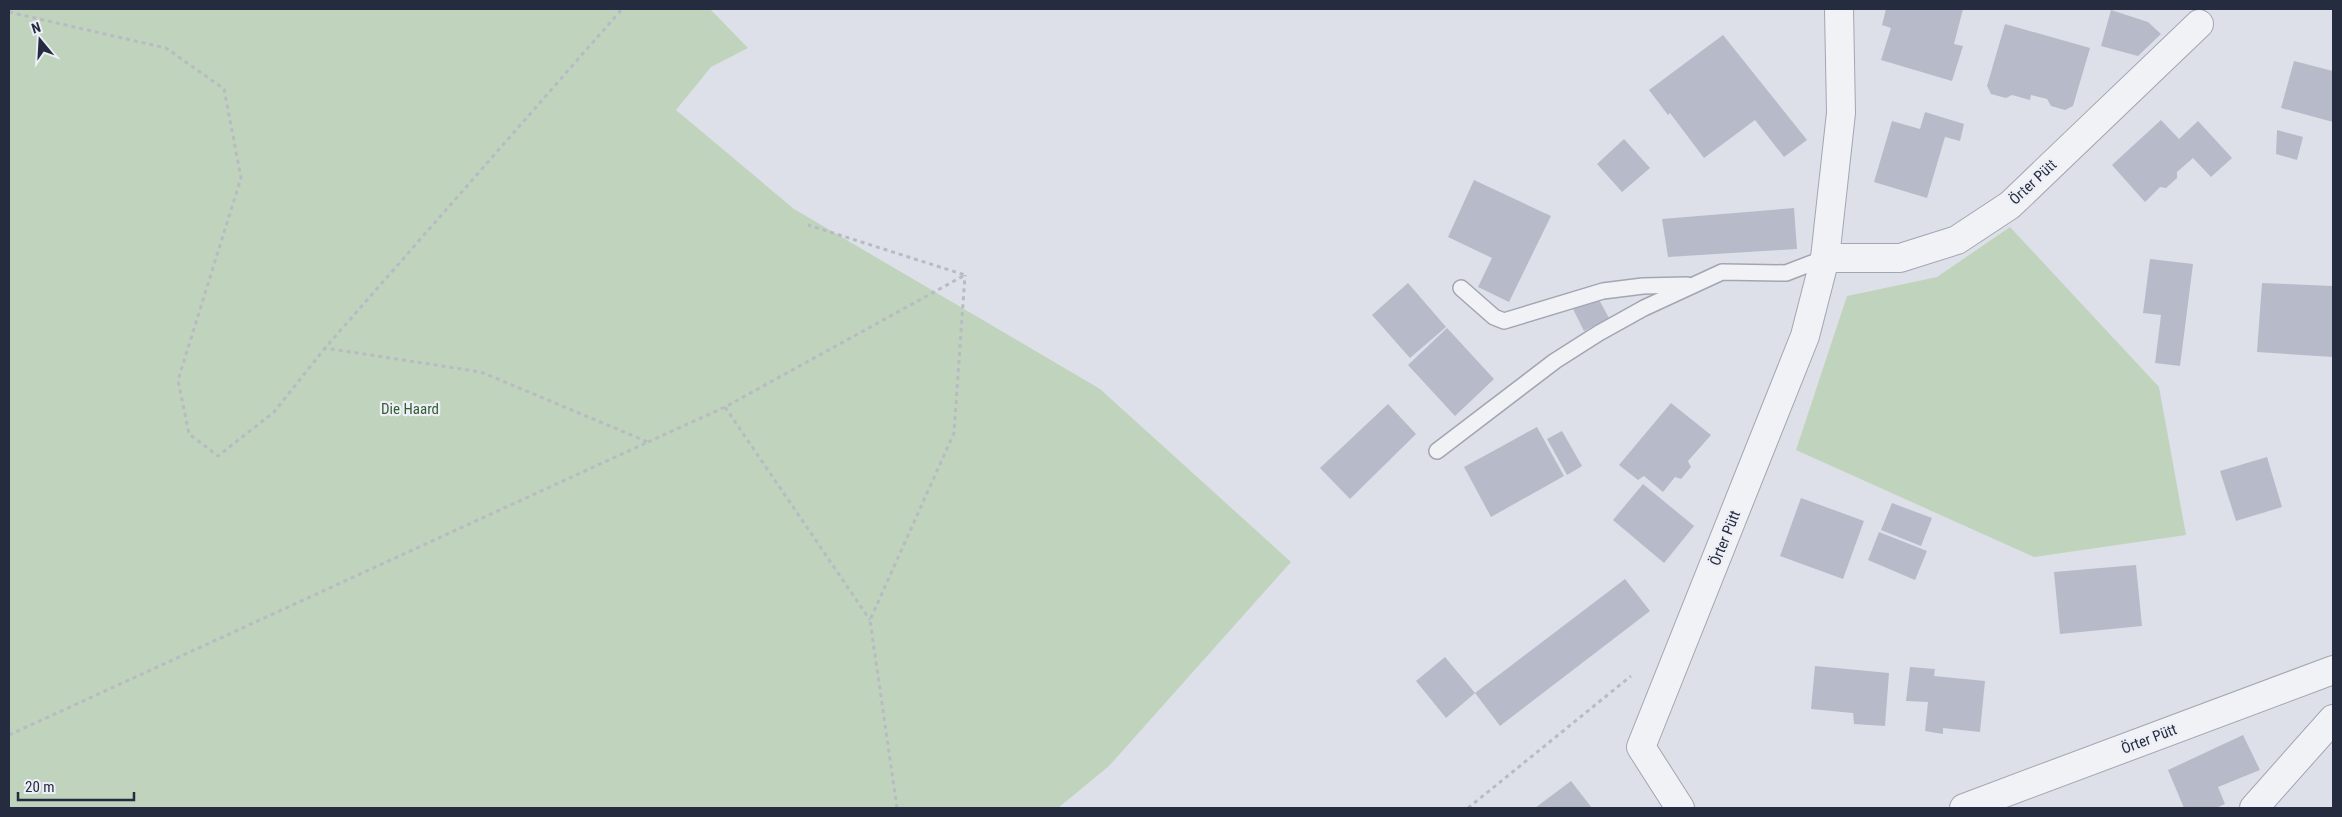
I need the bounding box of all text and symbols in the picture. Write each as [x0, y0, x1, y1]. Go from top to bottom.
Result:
north arrow [15, 15, 65, 65]
text: N [29, 19, 43, 37]
street label: Örter Pütt [2006, 156, 2060, 208]
park label: Die Haard [381, 400, 439, 418]
street label: Örter Pütt [1706, 508, 1744, 568]
street label: Örter Pütt [2119, 720, 2179, 758]
scale bar [18, 770, 134, 802]
text: 20 m [25, 778, 55, 796]

